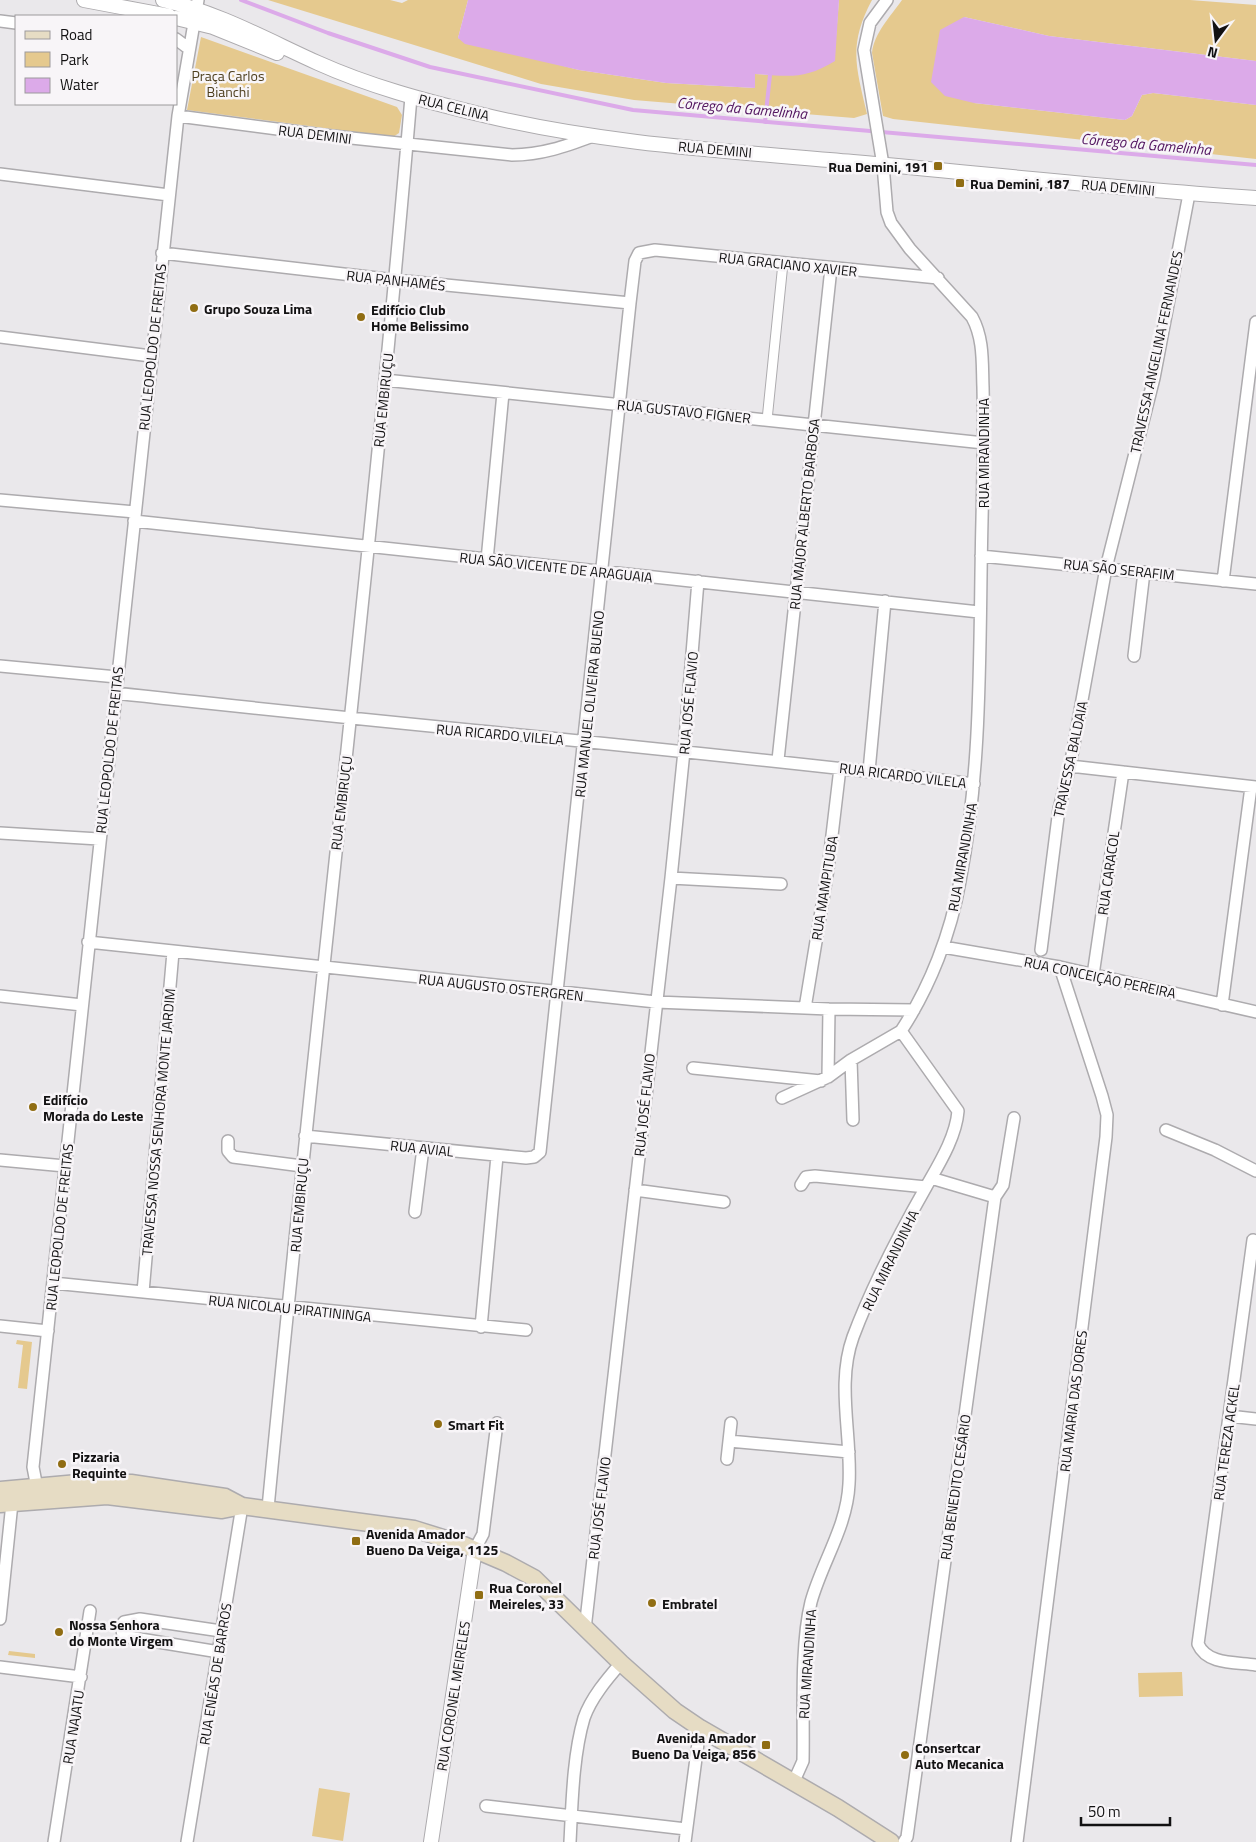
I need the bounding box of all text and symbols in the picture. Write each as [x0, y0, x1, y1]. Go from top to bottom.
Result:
legend [15, 15, 178, 105]
north arrow [1191, 15, 1241, 65]
text: Road [60, 23, 92, 46]
text: N [1205, 42, 1220, 64]
text: Park [60, 48, 89, 71]
park label: Praça Carlos Bianchi [192, 65, 264, 102]
text: Water [60, 73, 99, 96]
street label: RUA CELINA [416, 88, 492, 126]
water label: Córrego da Gamelinha [676, 91, 809, 125]
street label: RUA DEMINI [277, 119, 353, 149]
water label: Córrego da Gamelinha [1080, 127, 1213, 161]
street label: RUA DEMINI [677, 135, 753, 163]
place label: Rua Demini, 191 [828, 156, 928, 177]
marker: Rua Demini, 191 [932, 160, 944, 172]
place label: Rua Demini, 187 [970, 173, 1070, 194]
street label: RUA DEMINI [1080, 173, 1156, 201]
marker: Rua Demini, 187 [954, 177, 966, 189]
street label: RUA GRACIANO XAVIER [718, 246, 858, 282]
street label: TRAVESSA ANGELINA FERNANDES [1124, 249, 1188, 455]
street label: RUA LEOPOLDO DE FREITAS [133, 263, 171, 431]
street label: RUA PANHAMÉS [345, 264, 447, 296]
place label: Grupo Souza Lima [204, 298, 312, 319]
place label: Edifício Club Home Belissimo [371, 299, 469, 336]
marker: Grupo Souza Lima [188, 302, 200, 314]
marker: Edifício Club Home Belissimo [355, 311, 367, 323]
street label: RUA EMBIRUÇU [368, 352, 398, 448]
street label: RUA GUSTAVO FIGNER [616, 394, 752, 428]
street label: RUA MIRANDINHA [973, 397, 994, 508]
street label: RUA MAJOR ALBERTO BARBOSA [784, 417, 825, 611]
street label: RUA SÃO VICENTE DE ARAGUAIA [458, 546, 654, 588]
street label: RUA SÃO SERAFIM [1062, 553, 1176, 585]
street label: RUA MANUEL OLIVEIRA BUENO [569, 609, 609, 799]
street label: RUA JOSÉ FLAVIO [673, 651, 703, 755]
street label: RUA LEOPOLDO DE FREITAS [90, 666, 128, 834]
street label: TRAVESSA BALDAIA [1047, 698, 1093, 819]
street label: RUA RICARDO VILELA [435, 718, 565, 750]
street label: RUA EMBIRUÇU [325, 755, 357, 851]
street label: RUA RICARDO VILELA [838, 757, 968, 793]
street label: RUA MIRANDINHA [942, 800, 982, 913]
street label: RUA CARACOL [1092, 829, 1124, 917]
street label: RUA MAMPITUBA [805, 833, 843, 942]
street label: RUA CONCEIÇÃO PEREIRA [1022, 951, 1179, 1003]
street label: RUA AUGUSTO OSTERGREN [417, 968, 585, 1006]
street label: TRAVESSA NOSSA SENHORA MONTE JARDIM [136, 987, 180, 1257]
street label: RUA JOSÉ FLAVIO [628, 1052, 660, 1158]
place label: Edifício Morada do Leste [43, 1089, 143, 1126]
marker: Edifício Morada do Leste [27, 1101, 39, 1113]
street label: RUA AVIAL [389, 1134, 455, 1162]
street label: RUA LEOPOLDO DE FREITAS [40, 1143, 78, 1311]
street label: RUA EMBIRUÇU [284, 1157, 314, 1253]
street label: RUA MIRANDINHA [856, 1205, 924, 1314]
street label: RUA NICOLAU PIRATININGA [207, 1289, 373, 1327]
street label: RUA MARIA DAS DORES [1054, 1329, 1092, 1473]
street label: RUA TEREZA ACKEL [1207, 1382, 1245, 1502]
street label: RUA BENEDITO CESÁRIO [934, 1413, 976, 1561]
place label: Smart Fit [448, 1414, 504, 1435]
marker: Smart Fit [432, 1418, 444, 1430]
place label: Pizzaria Requinte [72, 1446, 127, 1483]
street label: RUA JOSÉ FLAVIO [582, 1455, 616, 1561]
marker: Pizzaria Requinte [56, 1458, 68, 1470]
place label: Avenida Amador Bueno Da Veiga, 1125 [366, 1523, 499, 1560]
marker: Avenida Amador Bueno Da Veiga, 1125 [350, 1535, 362, 1547]
place label: Rua Coronel Meireles, 33 [489, 1577, 564, 1614]
marker: Rua Coronel Meireles, 33 [473, 1589, 485, 1601]
place label: Embratel [662, 1593, 718, 1614]
marker: Embratel [646, 1597, 658, 1609]
street label: RUA ENÉAS DE BARROS [193, 1601, 237, 1747]
street label: RUA MIRANDINHA [793, 1608, 821, 1720]
place label: Nossa Senhora do Monte Virgem [69, 1614, 173, 1651]
street label: RUA CORONEL MEIRELES [431, 1619, 475, 1773]
marker: Nossa Senhora do Monte Virgem [53, 1626, 65, 1638]
street label: RUA NAJATU [57, 1688, 89, 1766]
place label: Avenida Amador Bueno Da Veiga, 856 [631, 1727, 756, 1764]
place label: Consertcar Auto Mecanica [915, 1737, 1004, 1774]
marker: Avenida Amador Bueno Da Veiga, 856 [760, 1739, 772, 1751]
marker: Consertcar Auto Mecanica [899, 1749, 911, 1761]
scale bar [1081, 1794, 1170, 1826]
text: 50 m [1088, 1800, 1121, 1823]

